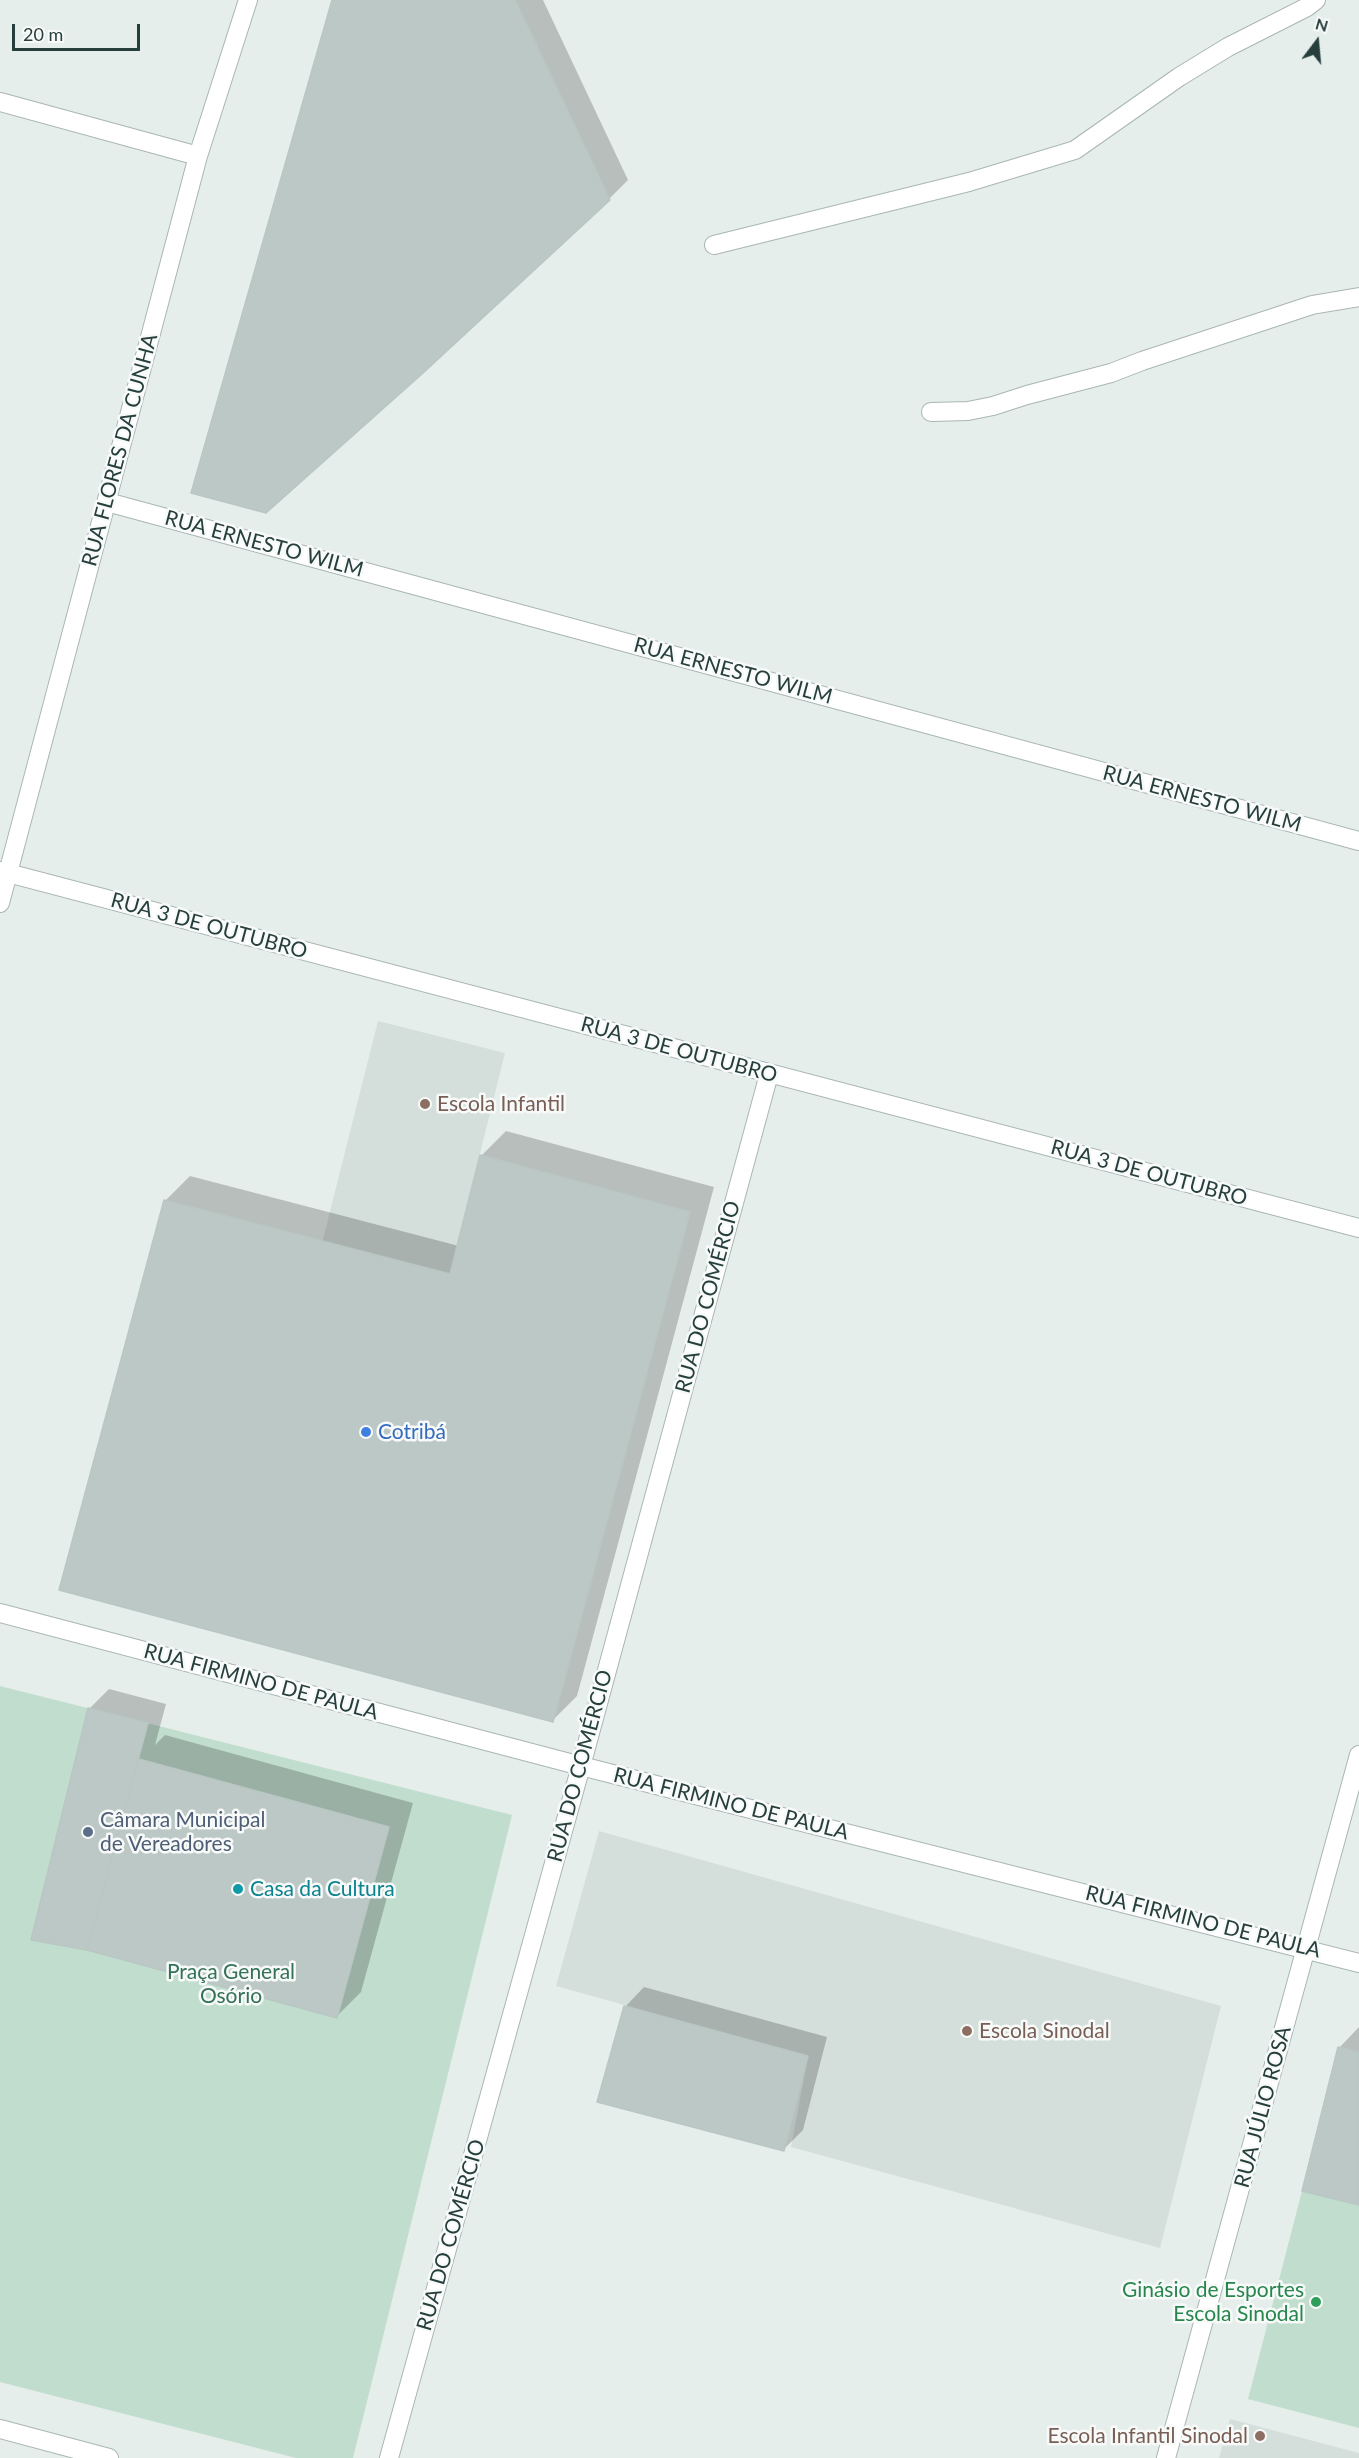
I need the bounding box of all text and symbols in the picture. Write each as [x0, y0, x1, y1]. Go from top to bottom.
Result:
scale bar [15, 12, 142, 50]
north arrow [1287, 12, 1347, 72]
text: N [1314, 13, 1331, 35]
text: 20 m [23, 23, 63, 45]
street label: RUA FLORES DA CUNHA [77, 331, 163, 569]
street label: RUA ERNESTO WILM [162, 505, 366, 583]
street label: RUA ERNESTO WILM [631, 632, 835, 710]
street label: RUA ERNESTO WILM [1100, 760, 1304, 838]
street label: RUA 3 DE OUTUBRO [108, 888, 310, 964]
street label: RUA 3 DE OUTUBRO [578, 1012, 780, 1088]
place label: Escola Infantil [437, 1091, 565, 1117]
marker: Escola Infantil [418, 1097, 432, 1111]
street label: RUA 3 DE OUTUBRO [1048, 1135, 1250, 1211]
street label: RUA DO COMÉRCIO [670, 1198, 746, 1396]
place label: Cotribá [378, 1419, 446, 1445]
marker: Cotribá [359, 1425, 373, 1439]
street label: RUA FIRMINO DE PAULA [141, 1639, 381, 1725]
street label: RUA DO COMÉRCIO [542, 1667, 618, 1865]
street label: RUA FIRMINO DE PAULA [611, 1763, 851, 1845]
place label: Câmara Municipal de Vereadores [100, 1807, 265, 1857]
marker: Câmara Municipal de Vereadores [81, 1825, 95, 1839]
place label: Casa da Cultura [250, 1876, 395, 1902]
street label: RUA FIRMINO DE PAULA [1083, 1881, 1323, 1963]
marker: Casa da Cultura [231, 1882, 245, 1896]
park label: Praça General Osório [167, 1959, 295, 2009]
place label: Escola Sinodal [979, 2018, 1110, 2044]
marker: Escola Sinodal [960, 2024, 974, 2038]
street label: RUA JÚLIO ROSA [1229, 2024, 1297, 2190]
street label: RUA DO COMÉRCIO [412, 2136, 490, 2334]
place label: Ginásio de Esportes Escola Sinodal [1122, 2277, 1304, 2327]
marker: Ginásio de Esportes Escola Sinodal [1309, 2295, 1323, 2309]
place label: Escola Infantil Sinodal [1047, 2423, 1248, 2449]
marker: Escola Infantil Sinodal [1253, 2429, 1267, 2443]

